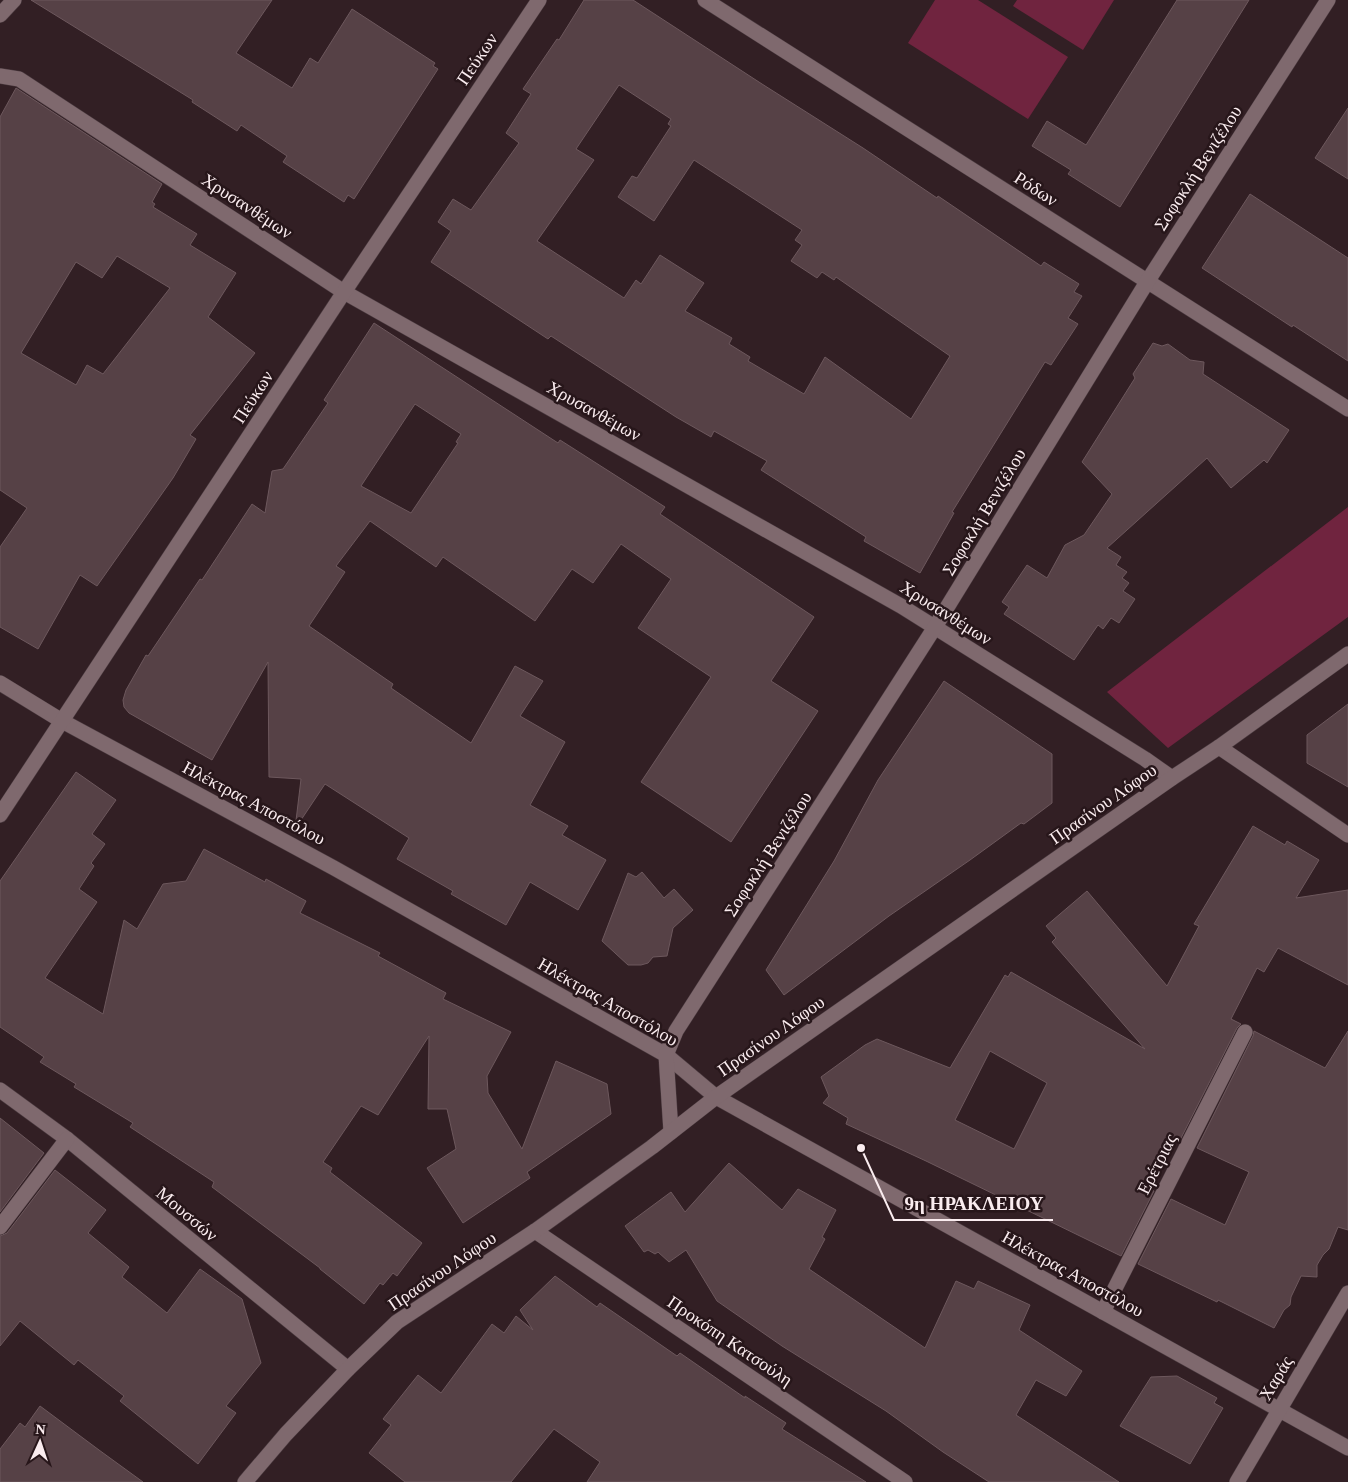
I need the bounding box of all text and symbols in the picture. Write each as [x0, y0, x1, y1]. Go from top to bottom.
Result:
street label: Πεύκων [452, 29, 502, 89]
street label: Σοφοκλή Βενιζέλου [1150, 102, 1246, 234]
street label: Ρόδων [1011, 168, 1061, 210]
street label: Χρυσανθέμων [198, 169, 296, 243]
street label: Πεύκων [229, 367, 277, 427]
street label: Χρυσανθέμων [544, 377, 644, 445]
street label: Σοφοκλή Βενιζέλου [938, 445, 1030, 579]
street label: Χρυσανθέμων [897, 577, 995, 649]
street label: Ηλέκτρας Αποστόλου [179, 757, 329, 849]
street label: Πρασίνου Λόφου [1046, 760, 1160, 848]
street label: Σοφοκλή Βενιζέλου [720, 788, 816, 920]
street label: Ηλέκτρας Αποστόλου [534, 954, 682, 1050]
street label: Πρασίνου Λόφου [714, 992, 828, 1080]
street label: Ερέτριας [1133, 1130, 1181, 1198]
street label: Μουσσών [152, 1183, 222, 1245]
callout: 9η ΗΡΑΚΛΕΙΟΥ [894, 1186, 1053, 1220]
text: 9η ΗΡΑΚΛΕΙΟΥ [905, 1193, 1044, 1214]
street label: Πρασίνου Λόφου [384, 1227, 500, 1314]
street label: Ηλέκτρας Αποστόλου [999, 1227, 1147, 1321]
street label: Προκόπη Κατσούλη [664, 1292, 796, 1390]
street label: Χαράς [1255, 1352, 1297, 1404]
north arrow [15, 1417, 65, 1467]
text: N [35, 1422, 46, 1437]

